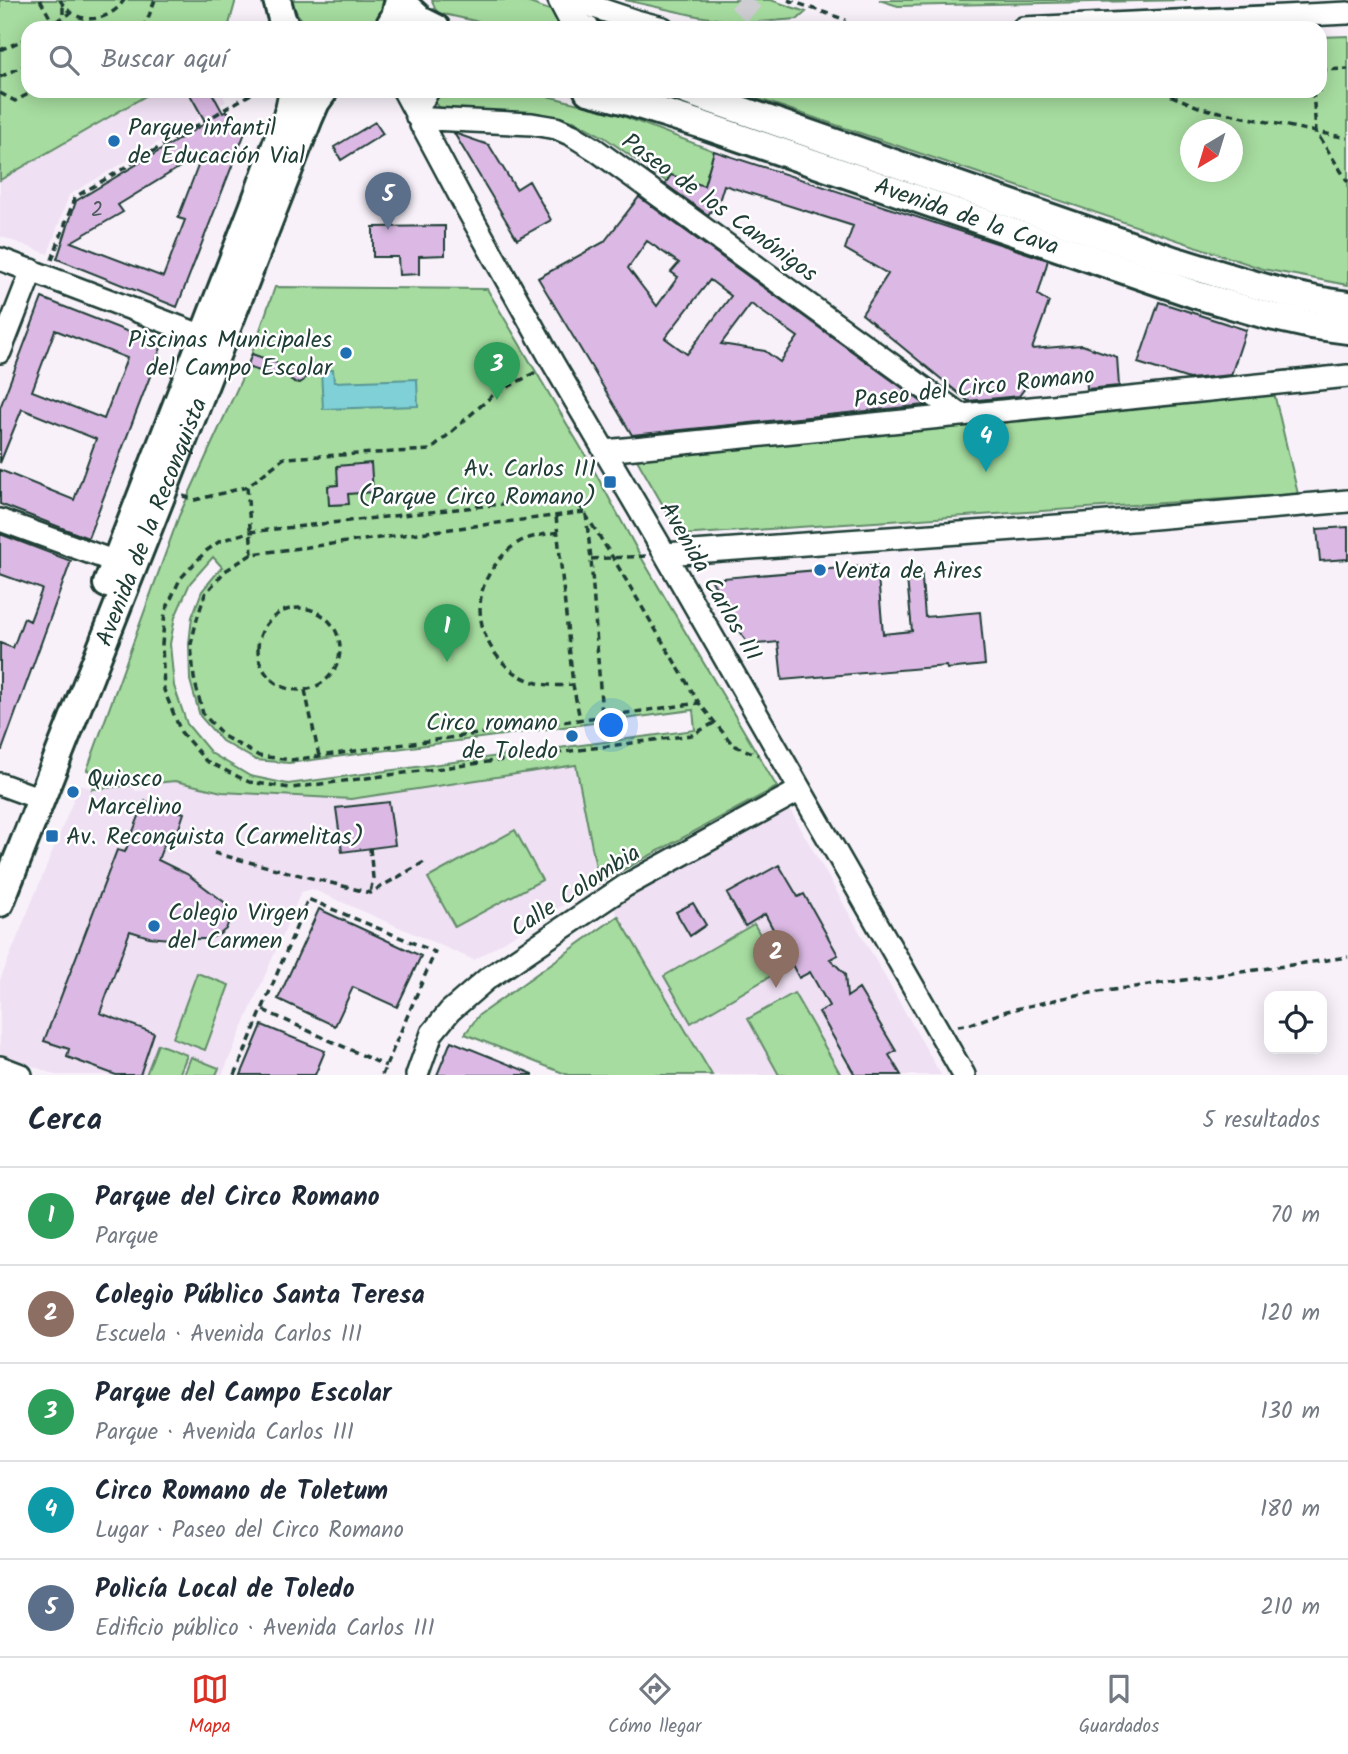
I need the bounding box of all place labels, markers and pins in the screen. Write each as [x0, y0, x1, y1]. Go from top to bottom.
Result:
place label: Parque infantil de Educación Vial [128, 109, 305, 176]
marker: Parque infantil de Educación Vial [106, 133, 122, 149]
pin: 5 [365, 172, 411, 230]
place label: Piscinas Municipales del Campo Escolar [128, 321, 334, 388]
pin: 3 [474, 342, 520, 400]
marker: Piscinas Municipales del Campo Escolar [338, 345, 354, 361]
pin: 4 [963, 414, 1009, 472]
place label: Av. Carlos III (Parque Circo Romano) [359, 450, 596, 517]
marker: Av. Carlos III (Parque Circo Romano) [602, 474, 618, 490]
place label: Venta de Aires [834, 552, 982, 591]
marker: Venta de Aires [812, 562, 828, 578]
pin: 1 [424, 604, 470, 662]
place label: Circo romano de Toledo [426, 704, 558, 771]
marker: Circo romano de Toledo [564, 728, 580, 744]
place label: Quiosco Marcelino [87, 760, 182, 827]
marker: Quiosco Marcelino [65, 784, 81, 800]
place label: Av. Reconquista (Carmelitas) [66, 818, 364, 857]
marker: Av. Reconquista (Carmelitas) [44, 828, 60, 844]
place label: Colegio Virgen del Carmen [168, 894, 309, 961]
marker: Colegio Virgen del Carmen [146, 918, 162, 934]
pin: 2 [753, 930, 799, 988]

